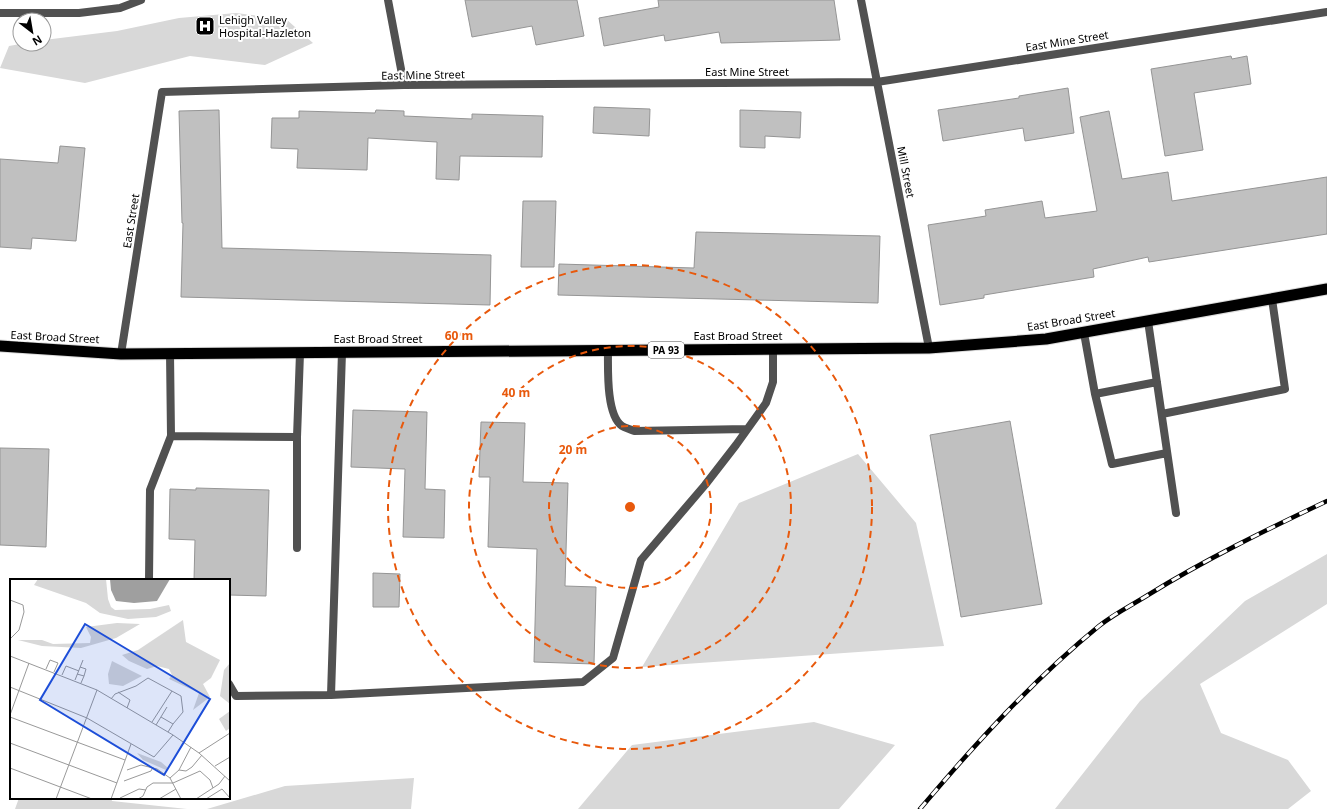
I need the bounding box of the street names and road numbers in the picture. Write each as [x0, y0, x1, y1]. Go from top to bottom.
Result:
street label: East Mine Street [1024, 27, 1109, 54]
street label: East Mine Street [705, 64, 789, 79]
street label: East Mine Street [381, 66, 465, 83]
street label: Mill Street [894, 145, 919, 199]
street label: East Street [119, 193, 142, 249]
street label: East Broad Street [1026, 305, 1116, 334]
street label: East Broad Street [10, 327, 100, 346]
street label: East Broad Street [693, 328, 783, 343]
street label: East Broad Street [333, 331, 423, 346]
road number: PA 93 [648, 342, 684, 358]

